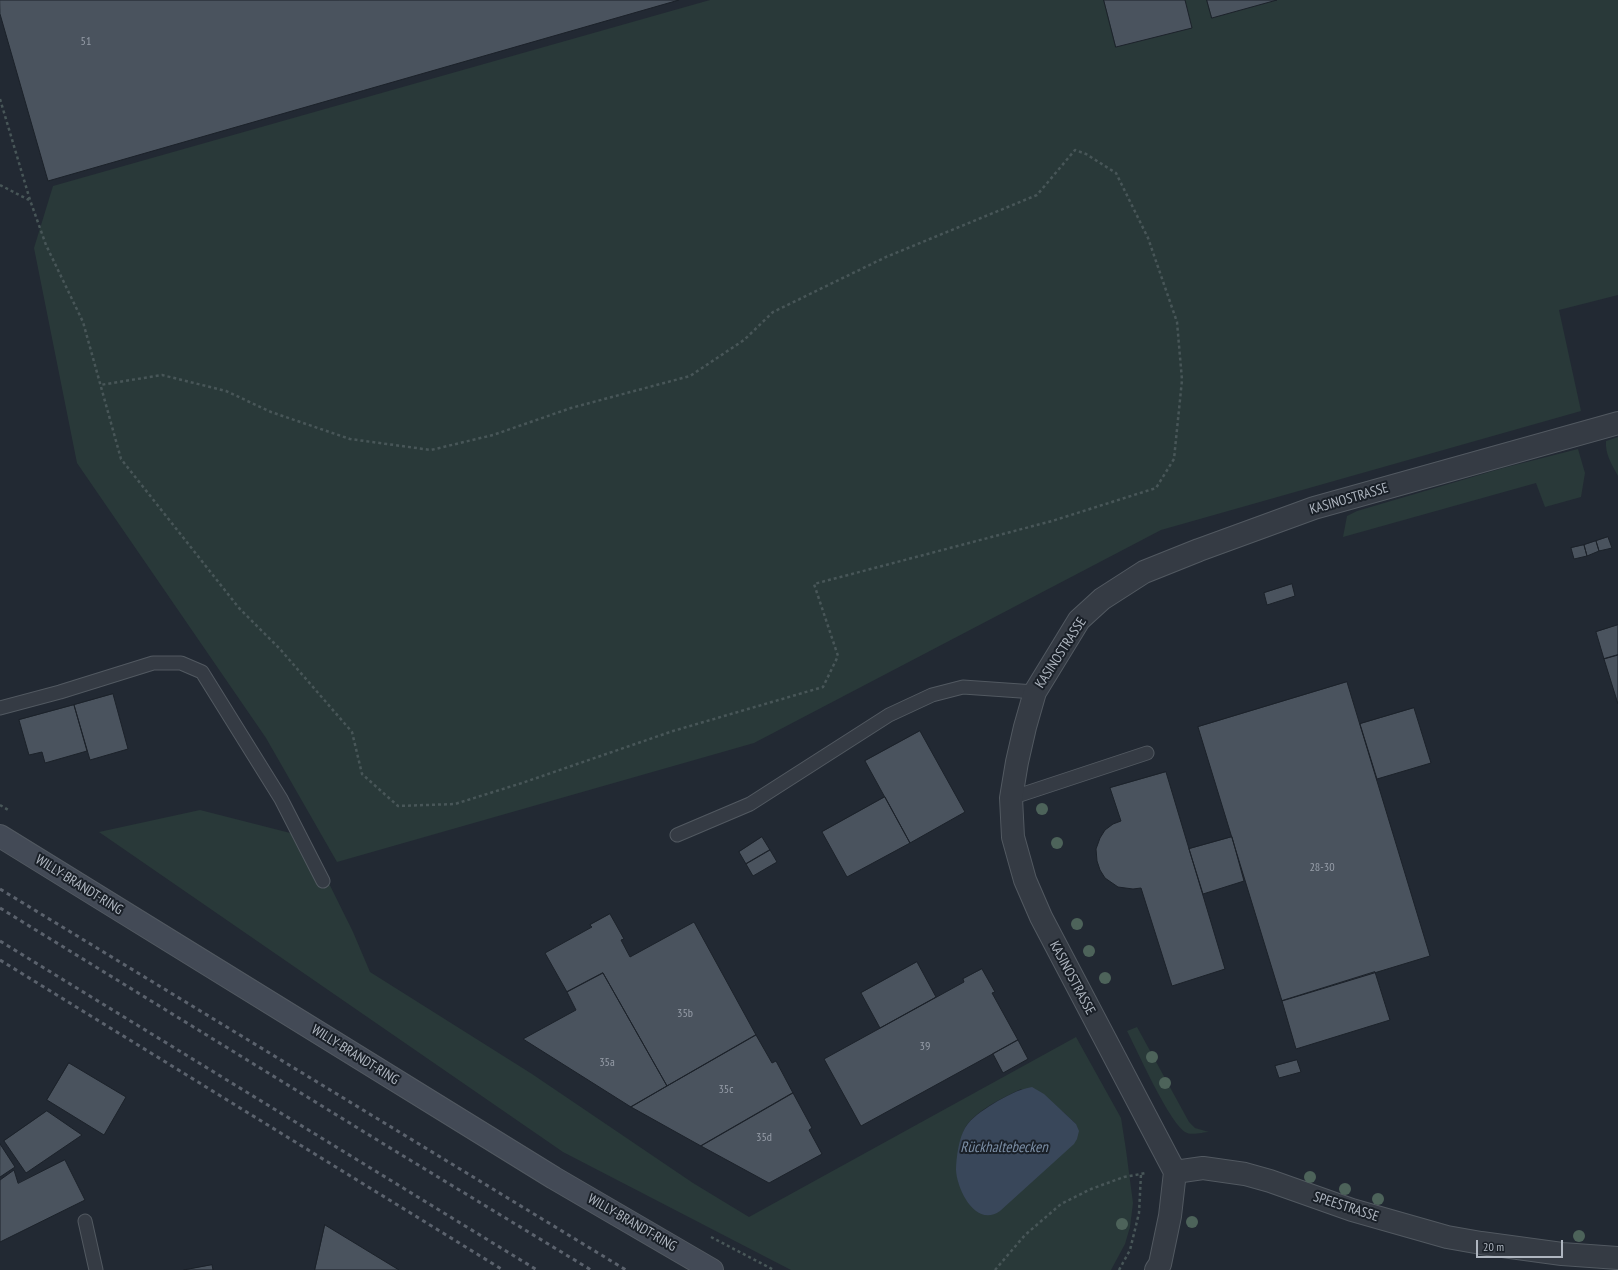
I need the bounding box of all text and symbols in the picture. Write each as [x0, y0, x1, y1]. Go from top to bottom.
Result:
house number: 51 [81, 35, 91, 49]
street label: KASINOSTRASSE [1308, 480, 1390, 518]
street label: KASINOSTRASSE [1032, 614, 1090, 692]
street label: WILLY-BRANDT-RING [32, 851, 126, 919]
house number: 28-30 [1309, 861, 1335, 875]
street label: KASINOSTRASSE [1046, 938, 1098, 1018]
house number: 35b [677, 1007, 693, 1021]
street label: WILLY-BRANDT-RING [308, 1021, 402, 1089]
house number: 39 [920, 1040, 930, 1054]
house number: 35a [599, 1056, 615, 1070]
house number: 35c [718, 1083, 734, 1097]
house number: 35d [756, 1131, 772, 1145]
water label: Rückhaltebecken [960, 1139, 1048, 1157]
street label: SPEESTRASSE [1311, 1189, 1381, 1225]
street label: WILLY-BRANDT-RING [584, 1191, 680, 1255]
scale bar [1478, 1232, 1565, 1258]
text: 20 m [1483, 1239, 1504, 1254]

